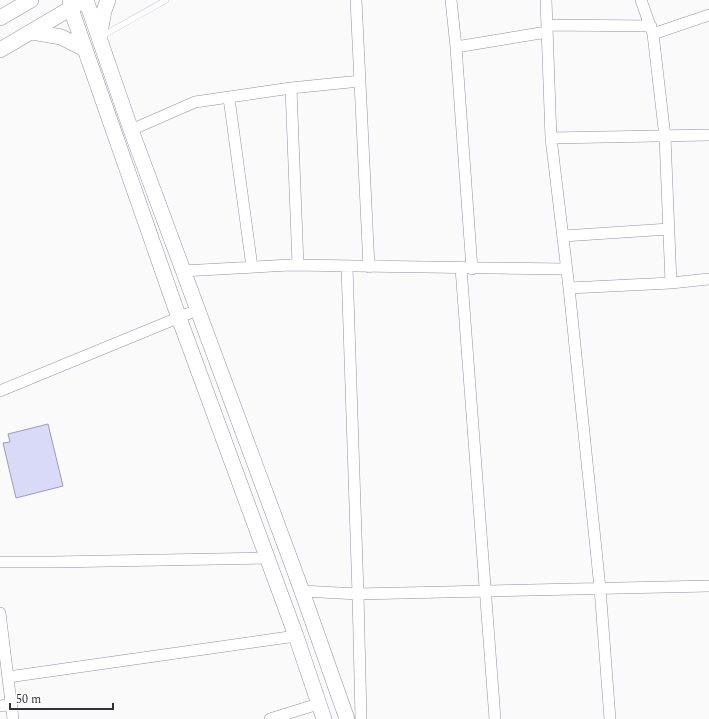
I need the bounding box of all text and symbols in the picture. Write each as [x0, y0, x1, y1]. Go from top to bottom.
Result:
scale bar [10, 685, 113, 711]
text: 50 m [16, 690, 41, 709]

